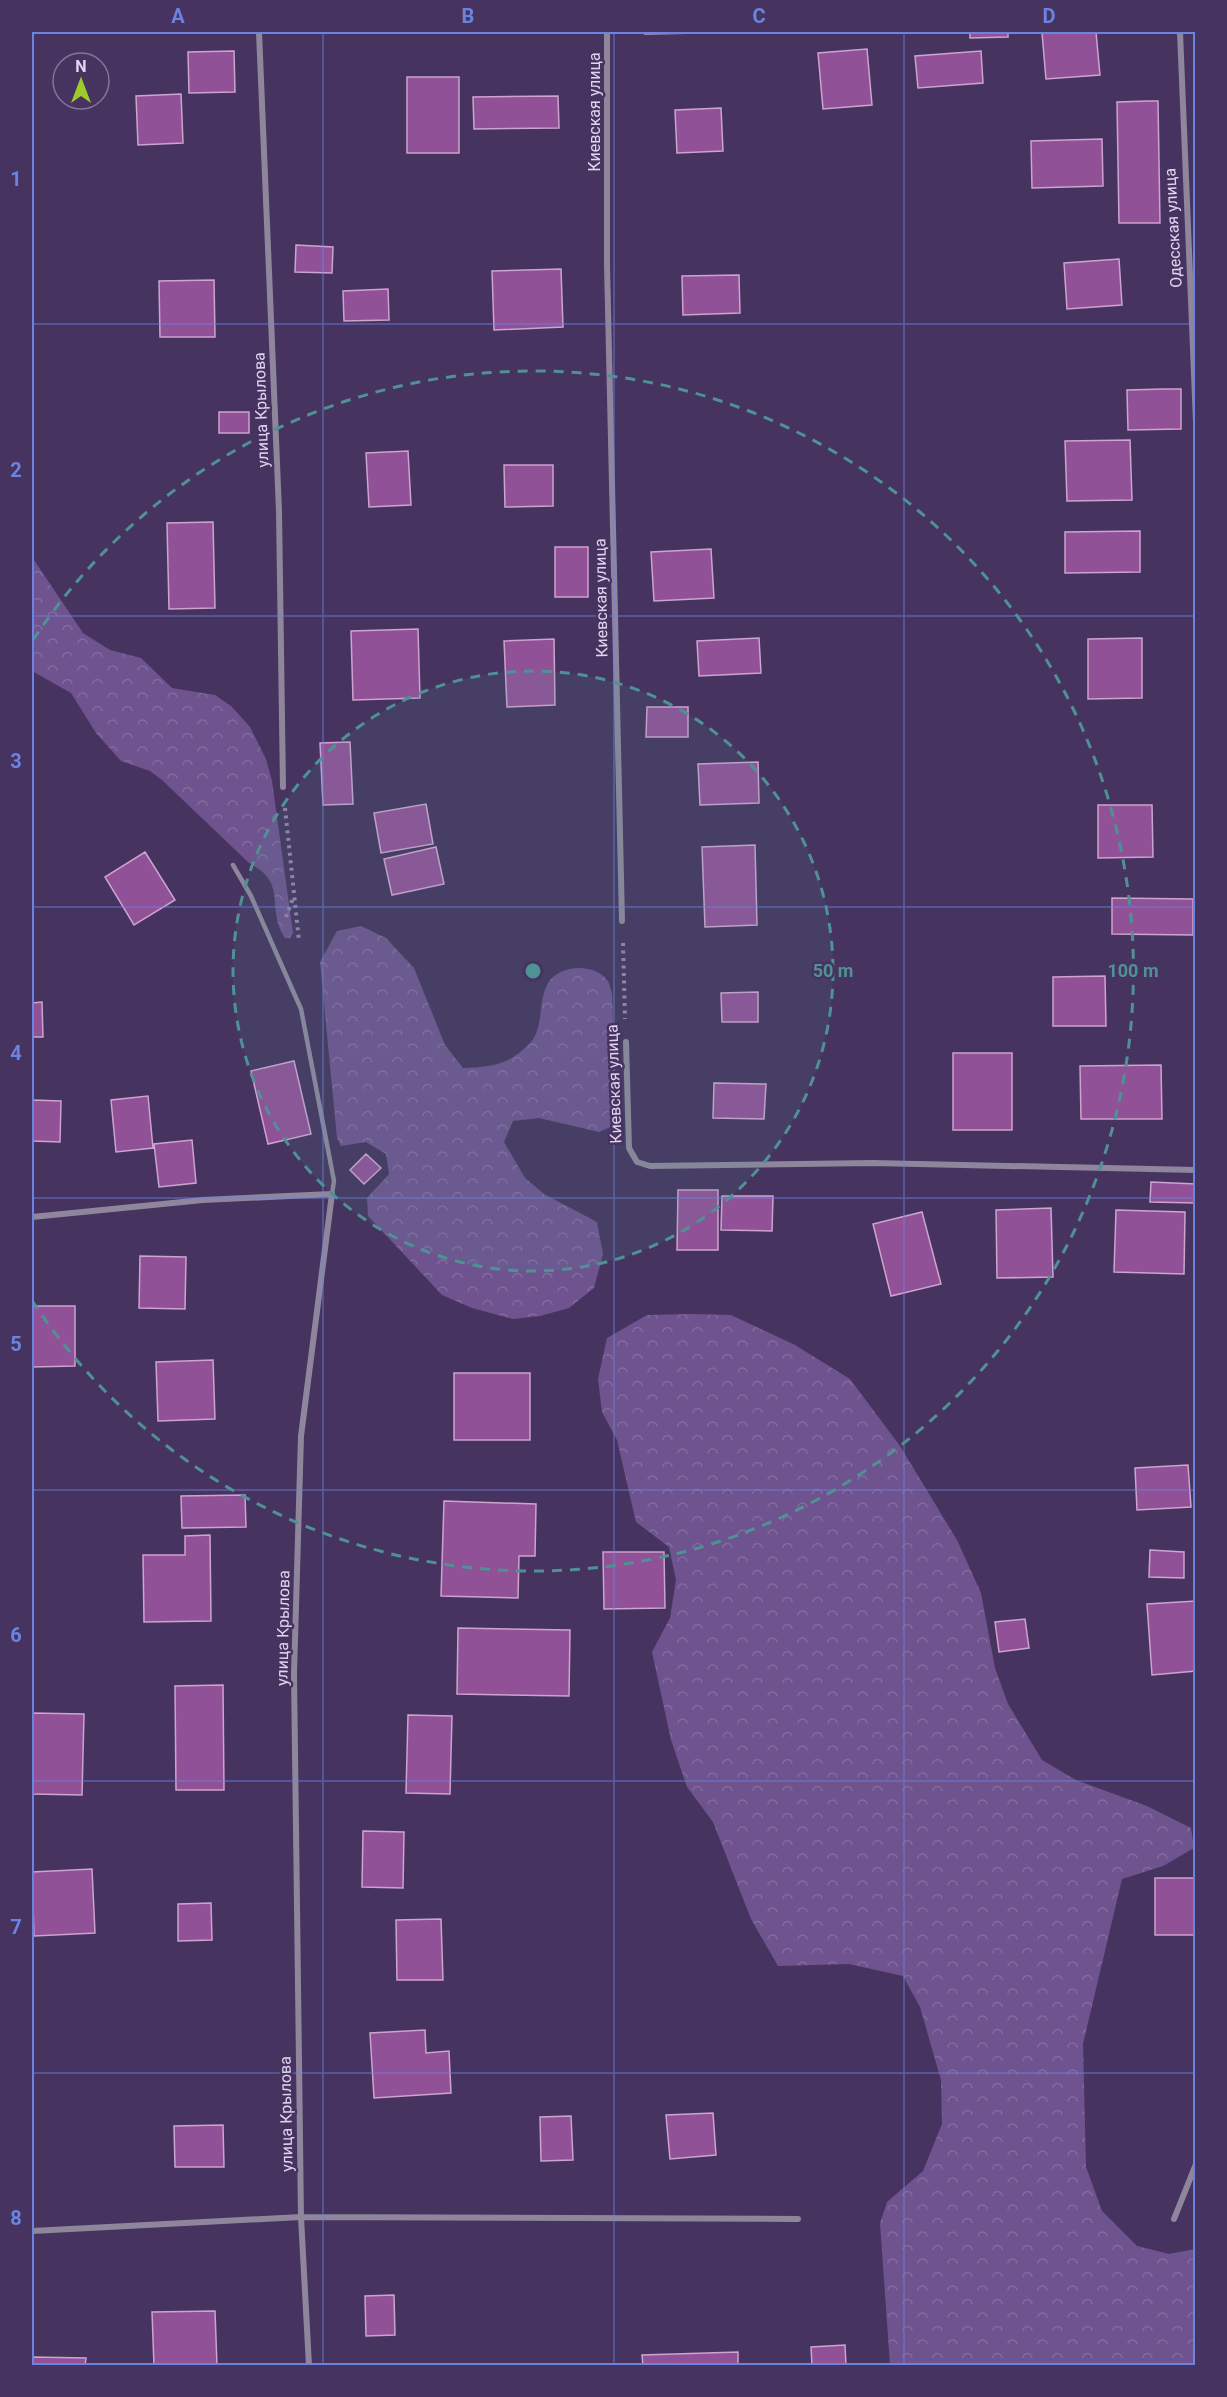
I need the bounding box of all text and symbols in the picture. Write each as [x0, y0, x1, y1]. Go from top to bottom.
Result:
text: A [171, 4, 185, 28]
text: B [462, 4, 474, 28]
text: C [752, 4, 766, 28]
text: D [1043, 4, 1056, 28]
north arrow [51, 51, 111, 111]
street label: Киевская улица [585, 52, 604, 172]
text: N [75, 57, 87, 76]
text: 1 [10, 167, 22, 191]
street label: Одесская улица [1160, 168, 1186, 288]
street label: улица Крылова [249, 352, 273, 468]
text: 2 [10, 458, 22, 482]
street label: Киевская улица [590, 538, 612, 658]
text: 3 [10, 749, 22, 773]
text: 50 m [813, 960, 853, 981]
text: 100 m [1107, 960, 1159, 981]
centre of rings [523, 961, 543, 981]
street label: Киевская улица [602, 1024, 626, 1144]
text: 4 [10, 1041, 22, 1065]
text: 5 [10, 1332, 22, 1356]
street label: улица Крылова [272, 1570, 294, 1686]
text: 6 [10, 1623, 22, 1647]
text: 7 [10, 1915, 22, 1939]
street label: улица Крылова [275, 2056, 297, 2172]
text: 8 [10, 2206, 22, 2230]

